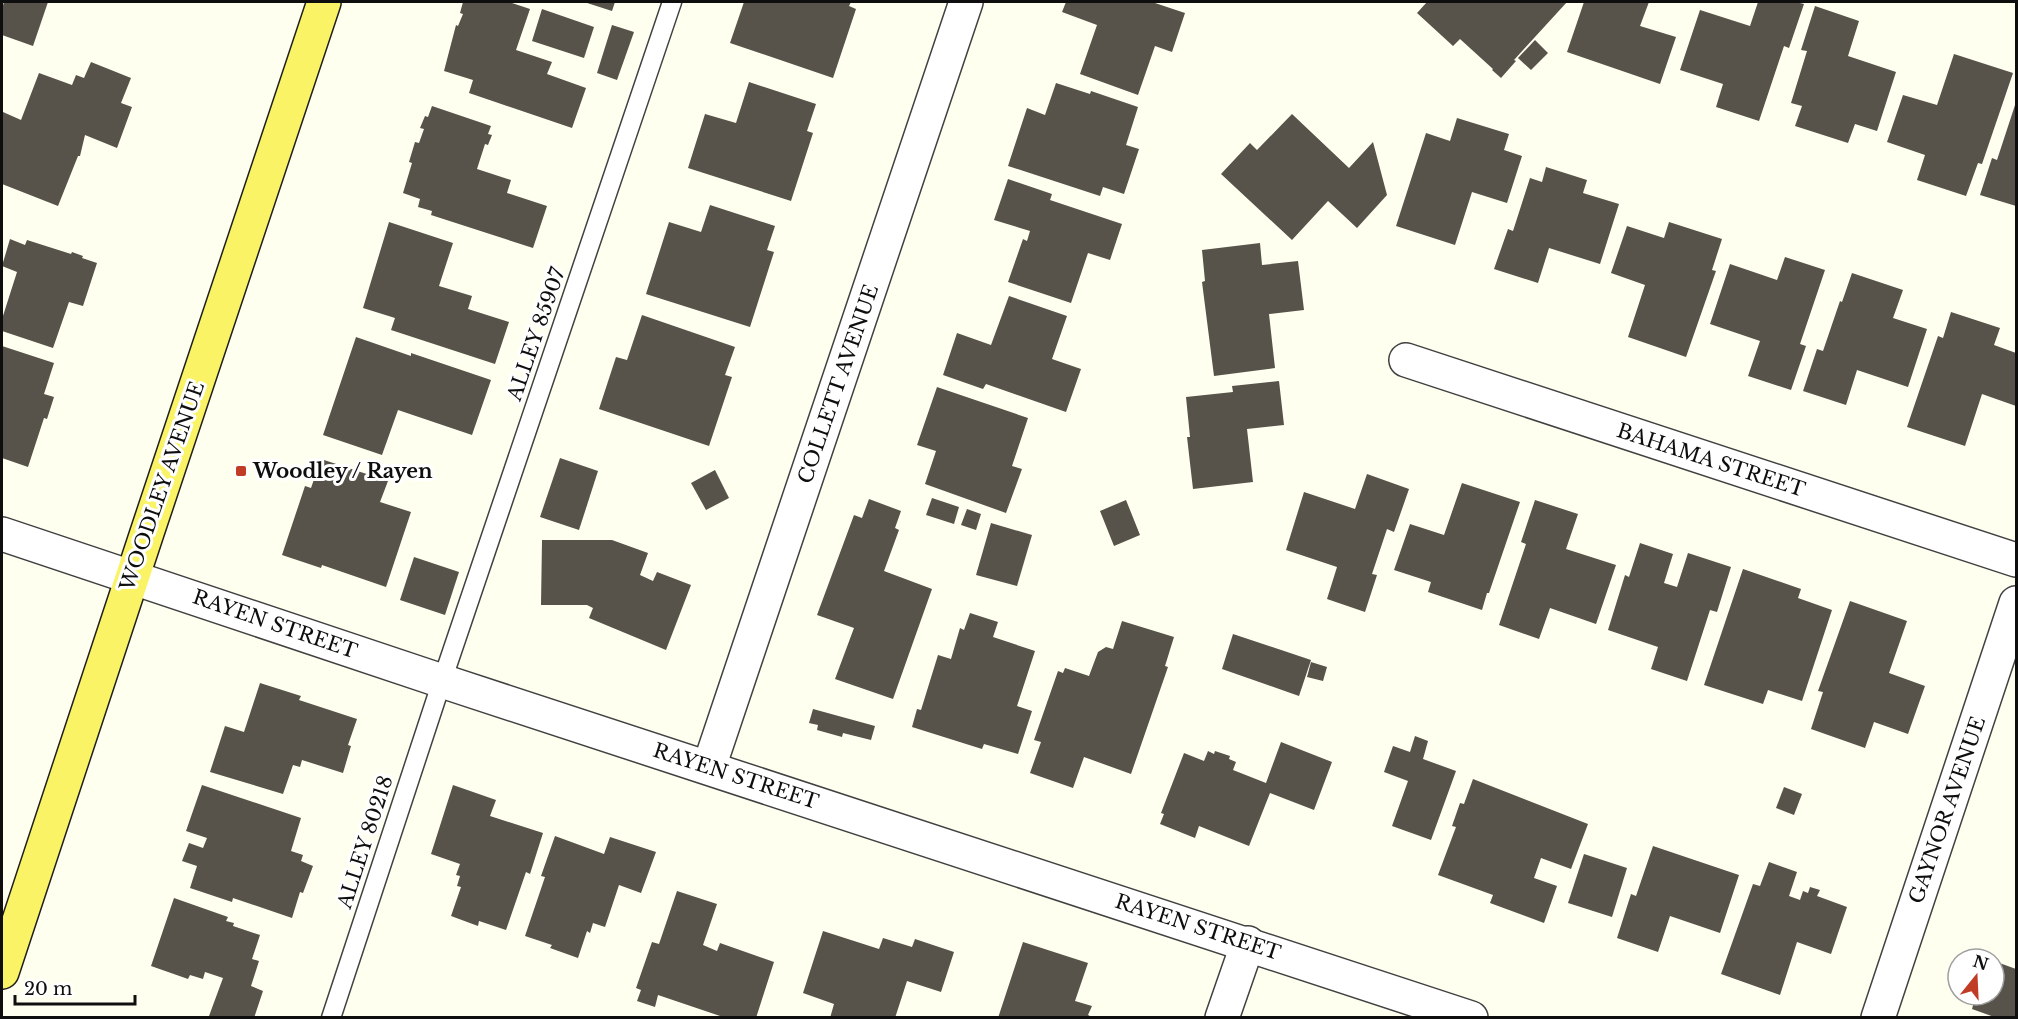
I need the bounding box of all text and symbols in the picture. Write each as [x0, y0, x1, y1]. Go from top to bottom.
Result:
street label: ALLEY 85907 [502, 263, 570, 405]
street label: COLLETT AVENUE [793, 281, 883, 487]
street label: WOODLEY AVENUE [115, 378, 209, 595]
street label: BAHAMA STREET [1614, 418, 1808, 502]
place label: Woodley / Rayen [252, 459, 433, 483]
marker: Woodley / Rayen [234, 464, 248, 478]
street label: RAYEN STREET [190, 585, 360, 663]
street label: GAYNOR AVENUE [1904, 713, 1990, 907]
street label: RAYEN STREET [650, 738, 822, 814]
street label: ALLEY 80218 [332, 772, 398, 912]
street label: RAYEN STREET [1112, 889, 1284, 965]
north arrow [1946, 947, 2006, 1007]
text: N [1970, 951, 1991, 975]
scale bar [15, 968, 135, 1006]
text: 20 m [24, 978, 72, 1000]

